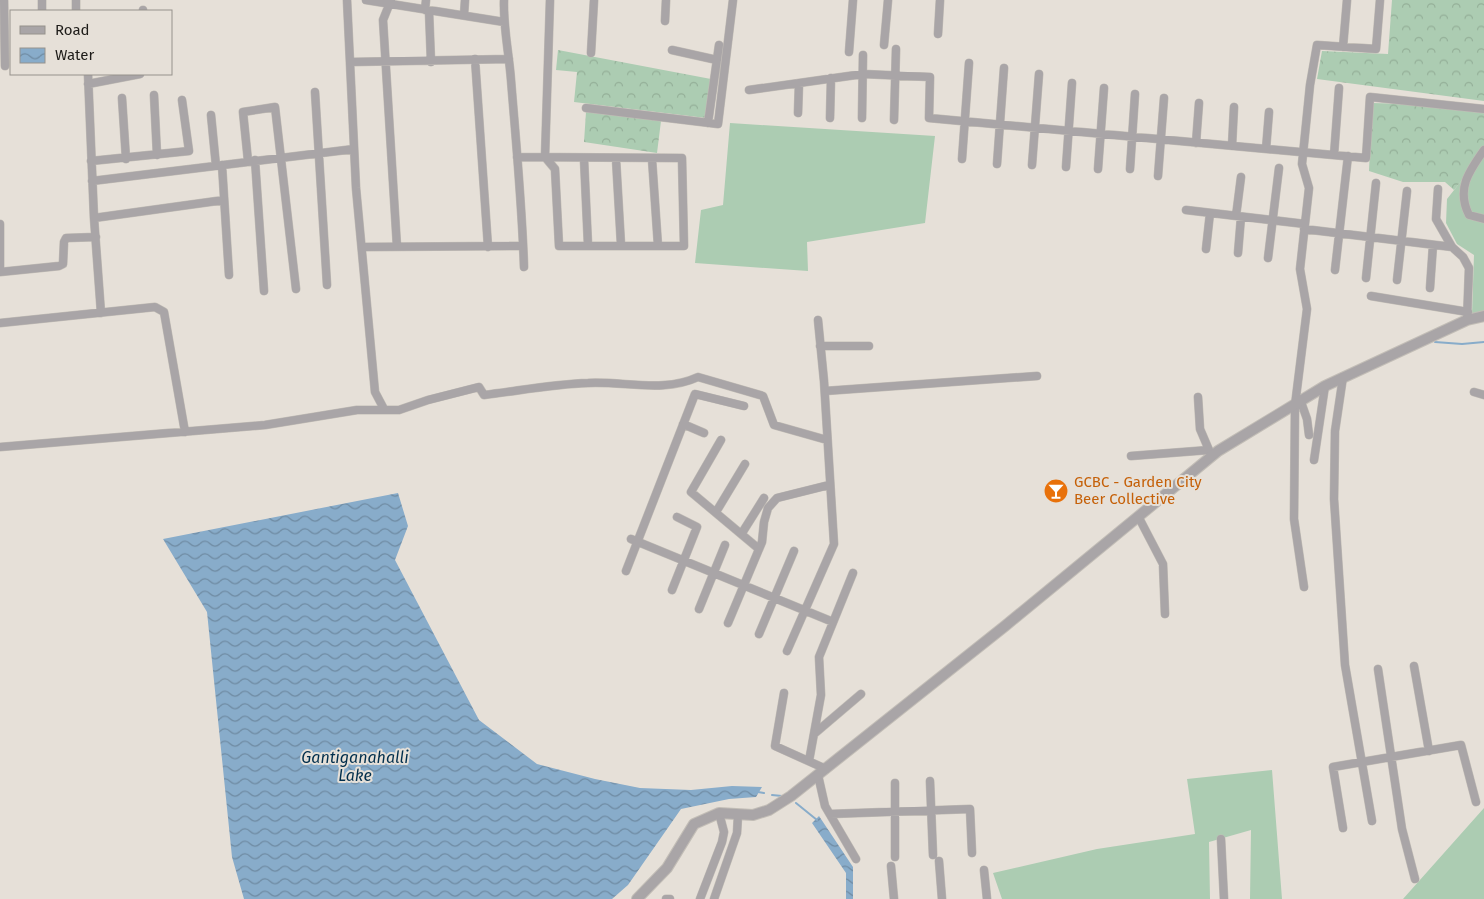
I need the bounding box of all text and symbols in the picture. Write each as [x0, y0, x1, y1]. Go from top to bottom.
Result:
legend [10, 10, 172, 75]
text: Road [55, 21, 90, 39]
text: Water [55, 46, 94, 64]
place label: GCBC - Garden City Beer Collective [1074, 473, 1202, 508]
bar icon: GCBC - Garden City Beer Collective [1043, 478, 1069, 504]
water label: Gantiganahalli Lake [301, 748, 409, 785]

